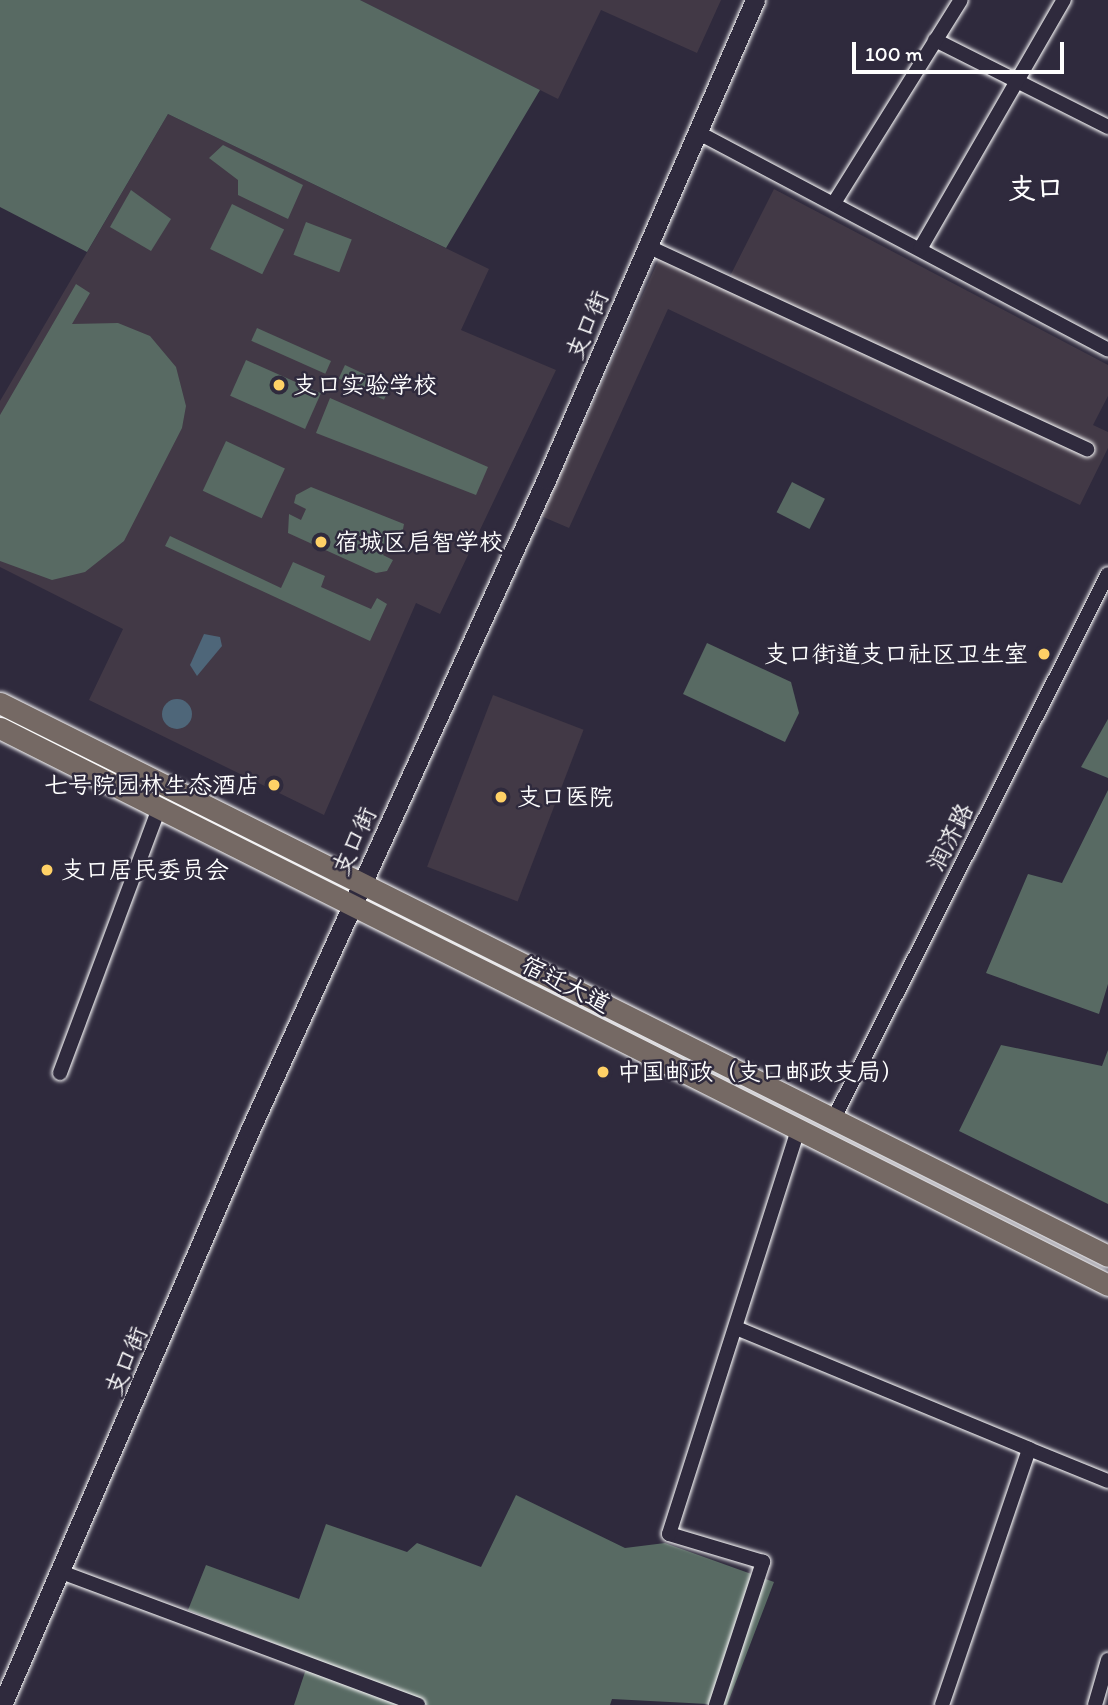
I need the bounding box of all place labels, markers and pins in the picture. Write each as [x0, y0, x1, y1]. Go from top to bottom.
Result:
place label: 支口实验学校 [293, 371, 437, 399]
marker: 支口实验学校 [271, 377, 287, 393]
place label: 宿城区启智学校 [335, 528, 503, 556]
marker: 宿城区启智学校 [313, 534, 329, 550]
place label: 支口街道支口社区卫生室 [764, 640, 1028, 668]
marker: 支口街道支口社区卫生室 [1034, 644, 1054, 664]
place label: 七号院园林生态酒店 [44, 771, 260, 799]
marker: 七号院园林生态酒店 [266, 777, 282, 793]
place label: 支口医院 [517, 783, 613, 811]
marker: 支口医院 [491, 787, 511, 807]
place label: 支口居民委员会 [61, 856, 229, 884]
marker: 支口居民委员会 [39, 862, 55, 878]
place label: 中国邮政（支口邮政支局） [617, 1058, 905, 1086]
marker: 中国邮政（支口邮政支局） [595, 1064, 611, 1080]

